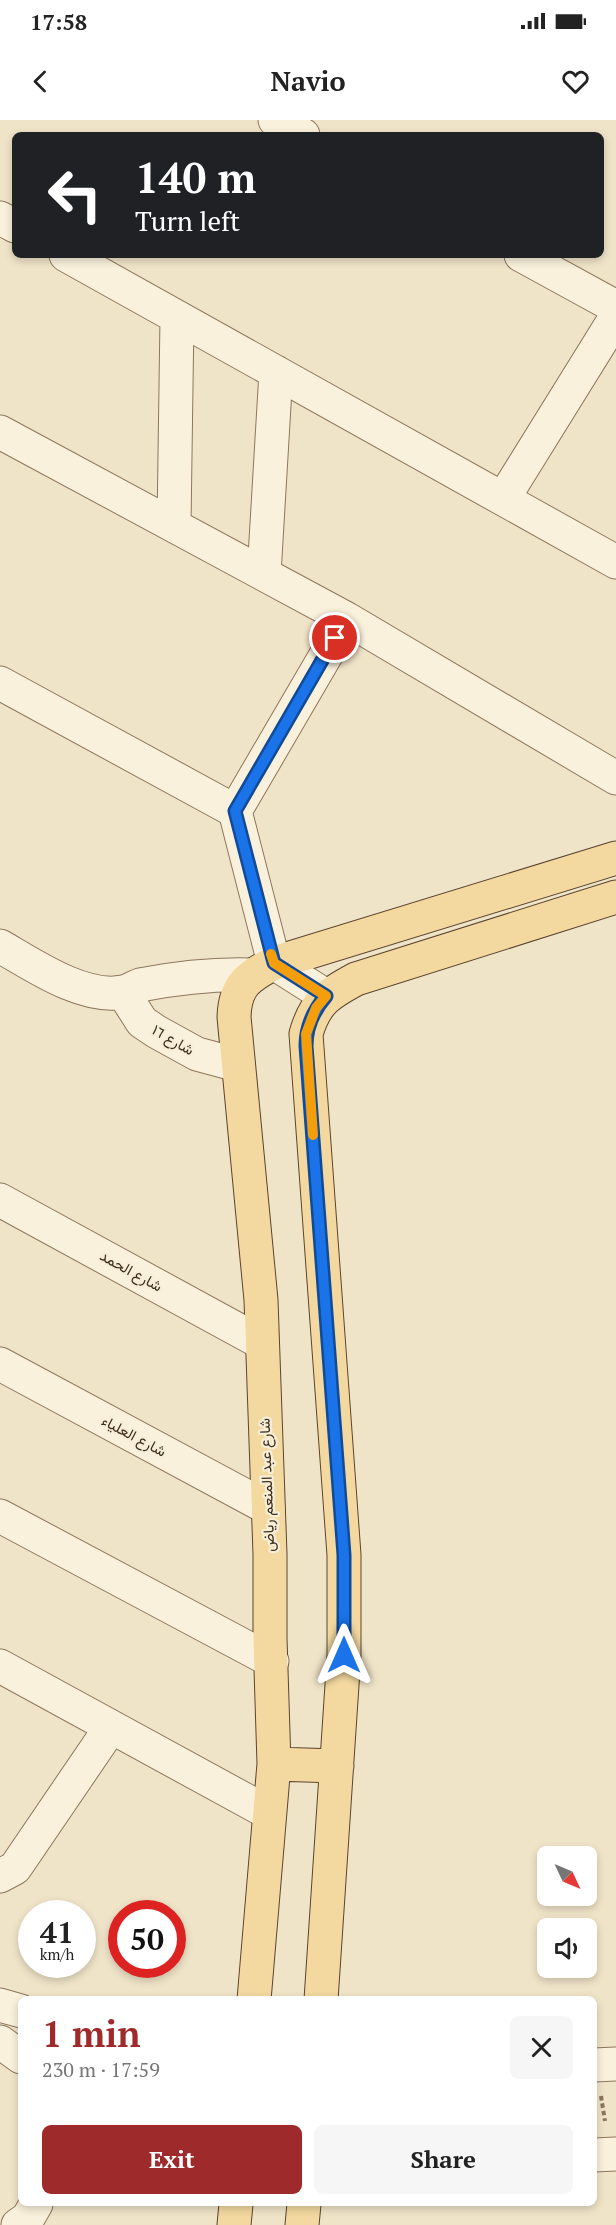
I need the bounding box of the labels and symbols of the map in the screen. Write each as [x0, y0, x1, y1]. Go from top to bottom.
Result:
pin [309, 612, 360, 663]
street label: شارع ١٦ [148, 1019, 198, 1061]
street label: شارع الحمد [96, 1245, 166, 1297]
street label: شارع العلياء [98, 1410, 170, 1462]
street label: شارع عبد المنعم رياض [254, 1417, 280, 1552]
position arrow [312, 1623, 376, 1687]
north arrow [537, 1846, 597, 1906]
speed limit sign: 50 [108, 1900, 186, 1978]

